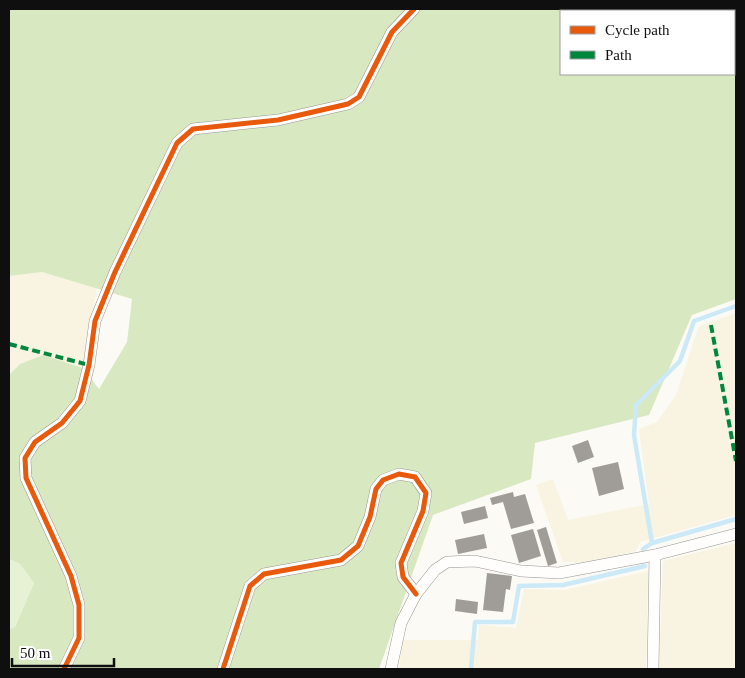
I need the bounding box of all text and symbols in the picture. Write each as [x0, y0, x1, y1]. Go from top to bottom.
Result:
legend [560, 10, 735, 75]
text: Cycle path [605, 22, 670, 38]
text: Path [605, 47, 632, 63]
scale bar [12, 636, 115, 668]
text: 50 m [20, 645, 51, 661]

